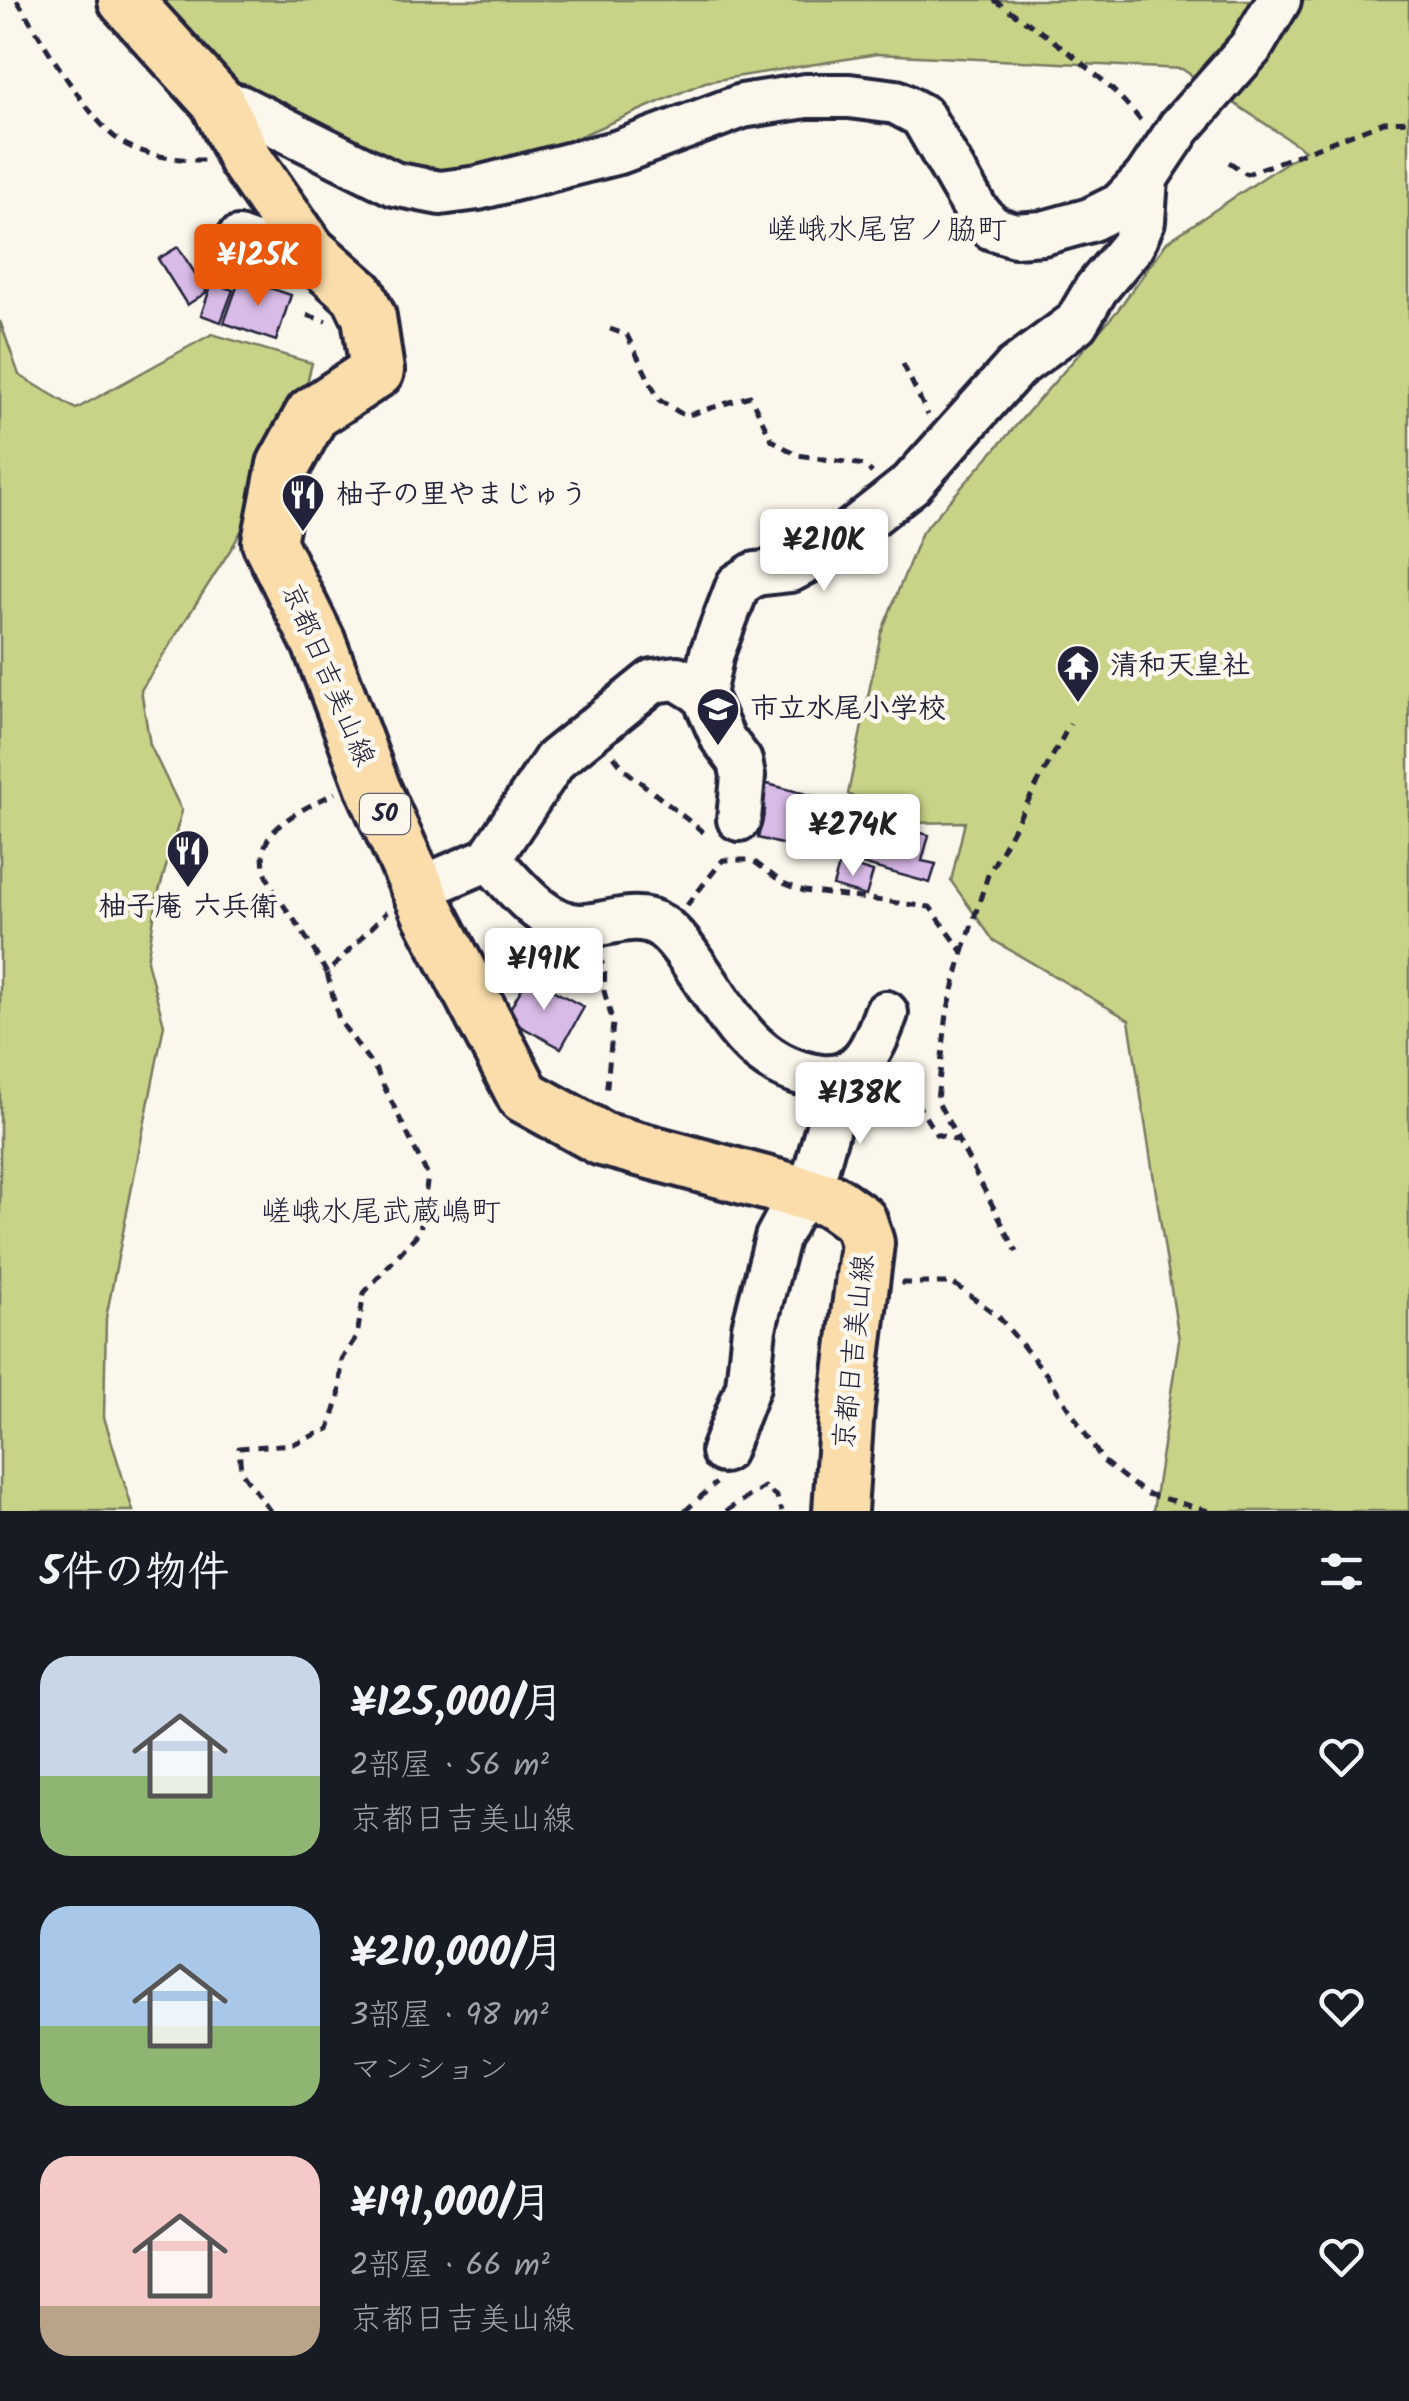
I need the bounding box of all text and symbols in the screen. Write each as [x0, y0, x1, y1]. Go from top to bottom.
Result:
district label: 嵯峨水尾宮ノ脇町 [767, 207, 1007, 255]
pin: ¥125K [188, 224, 328, 309]
text: ¥125K [216, 231, 300, 282]
restaurant icon: 柚子の里やまじゅう [280, 472, 326, 533]
place label: 柚子の里やまじゅう [336, 473, 588, 518]
pin: ¥210K [754, 509, 894, 594]
text: ¥210K [782, 516, 866, 567]
street label: 京都日吉美山線 [268, 576, 386, 774]
temple icon: 清和天皇社 [1055, 643, 1101, 704]
place label: 清和天皇社 [1110, 644, 1250, 689]
school or university icon: 市立水尾小学校 [695, 686, 741, 747]
place label: 市立水尾小学校 [750, 687, 946, 732]
road number: 50 [360, 794, 410, 834]
pin: ¥274K [783, 794, 923, 879]
text: ¥274K [808, 801, 898, 852]
restaurant icon: 柚子庵 六兵衛 [165, 828, 211, 889]
place label: 柚子庵 六兵衛 [99, 885, 277, 930]
pin: ¥191K [474, 928, 614, 1013]
text: ¥191K [507, 935, 581, 986]
pin: ¥138K [790, 1062, 930, 1147]
text: ¥138K [818, 1069, 903, 1120]
district label: 嵯峨水尾武蔵嶋町 [261, 1189, 501, 1237]
street label: 京都日吉美山線 [822, 1252, 888, 1452]
text: 5件の物件 [40, 1540, 229, 1607]
icon: filters [1314, 1544, 1369, 1599]
text: ¥125,000/月 [350, 1671, 564, 1738]
icon: home [120, 1696, 240, 1816]
icon: heart [1314, 1729, 1369, 1784]
text: 2部屋 · 56 m² [350, 1741, 549, 1792]
text: 京都日吉美山線 [350, 1795, 574, 1846]
text: ¥210,000/月 [350, 1921, 564, 1988]
icon: home [120, 1946, 240, 2066]
icon: heart [1314, 1979, 1369, 2034]
text: 3部屋 · 98 m² [350, 1991, 549, 2042]
text: マンション [350, 2045, 509, 2096]
text: ¥191,000/月 [350, 2171, 552, 2238]
icon: home [120, 2196, 240, 2316]
icon: heart [1314, 2229, 1369, 2284]
text: 2部屋 · 66 m² [350, 2241, 550, 2292]
text: 京都日吉美山線 [350, 2295, 574, 2346]

